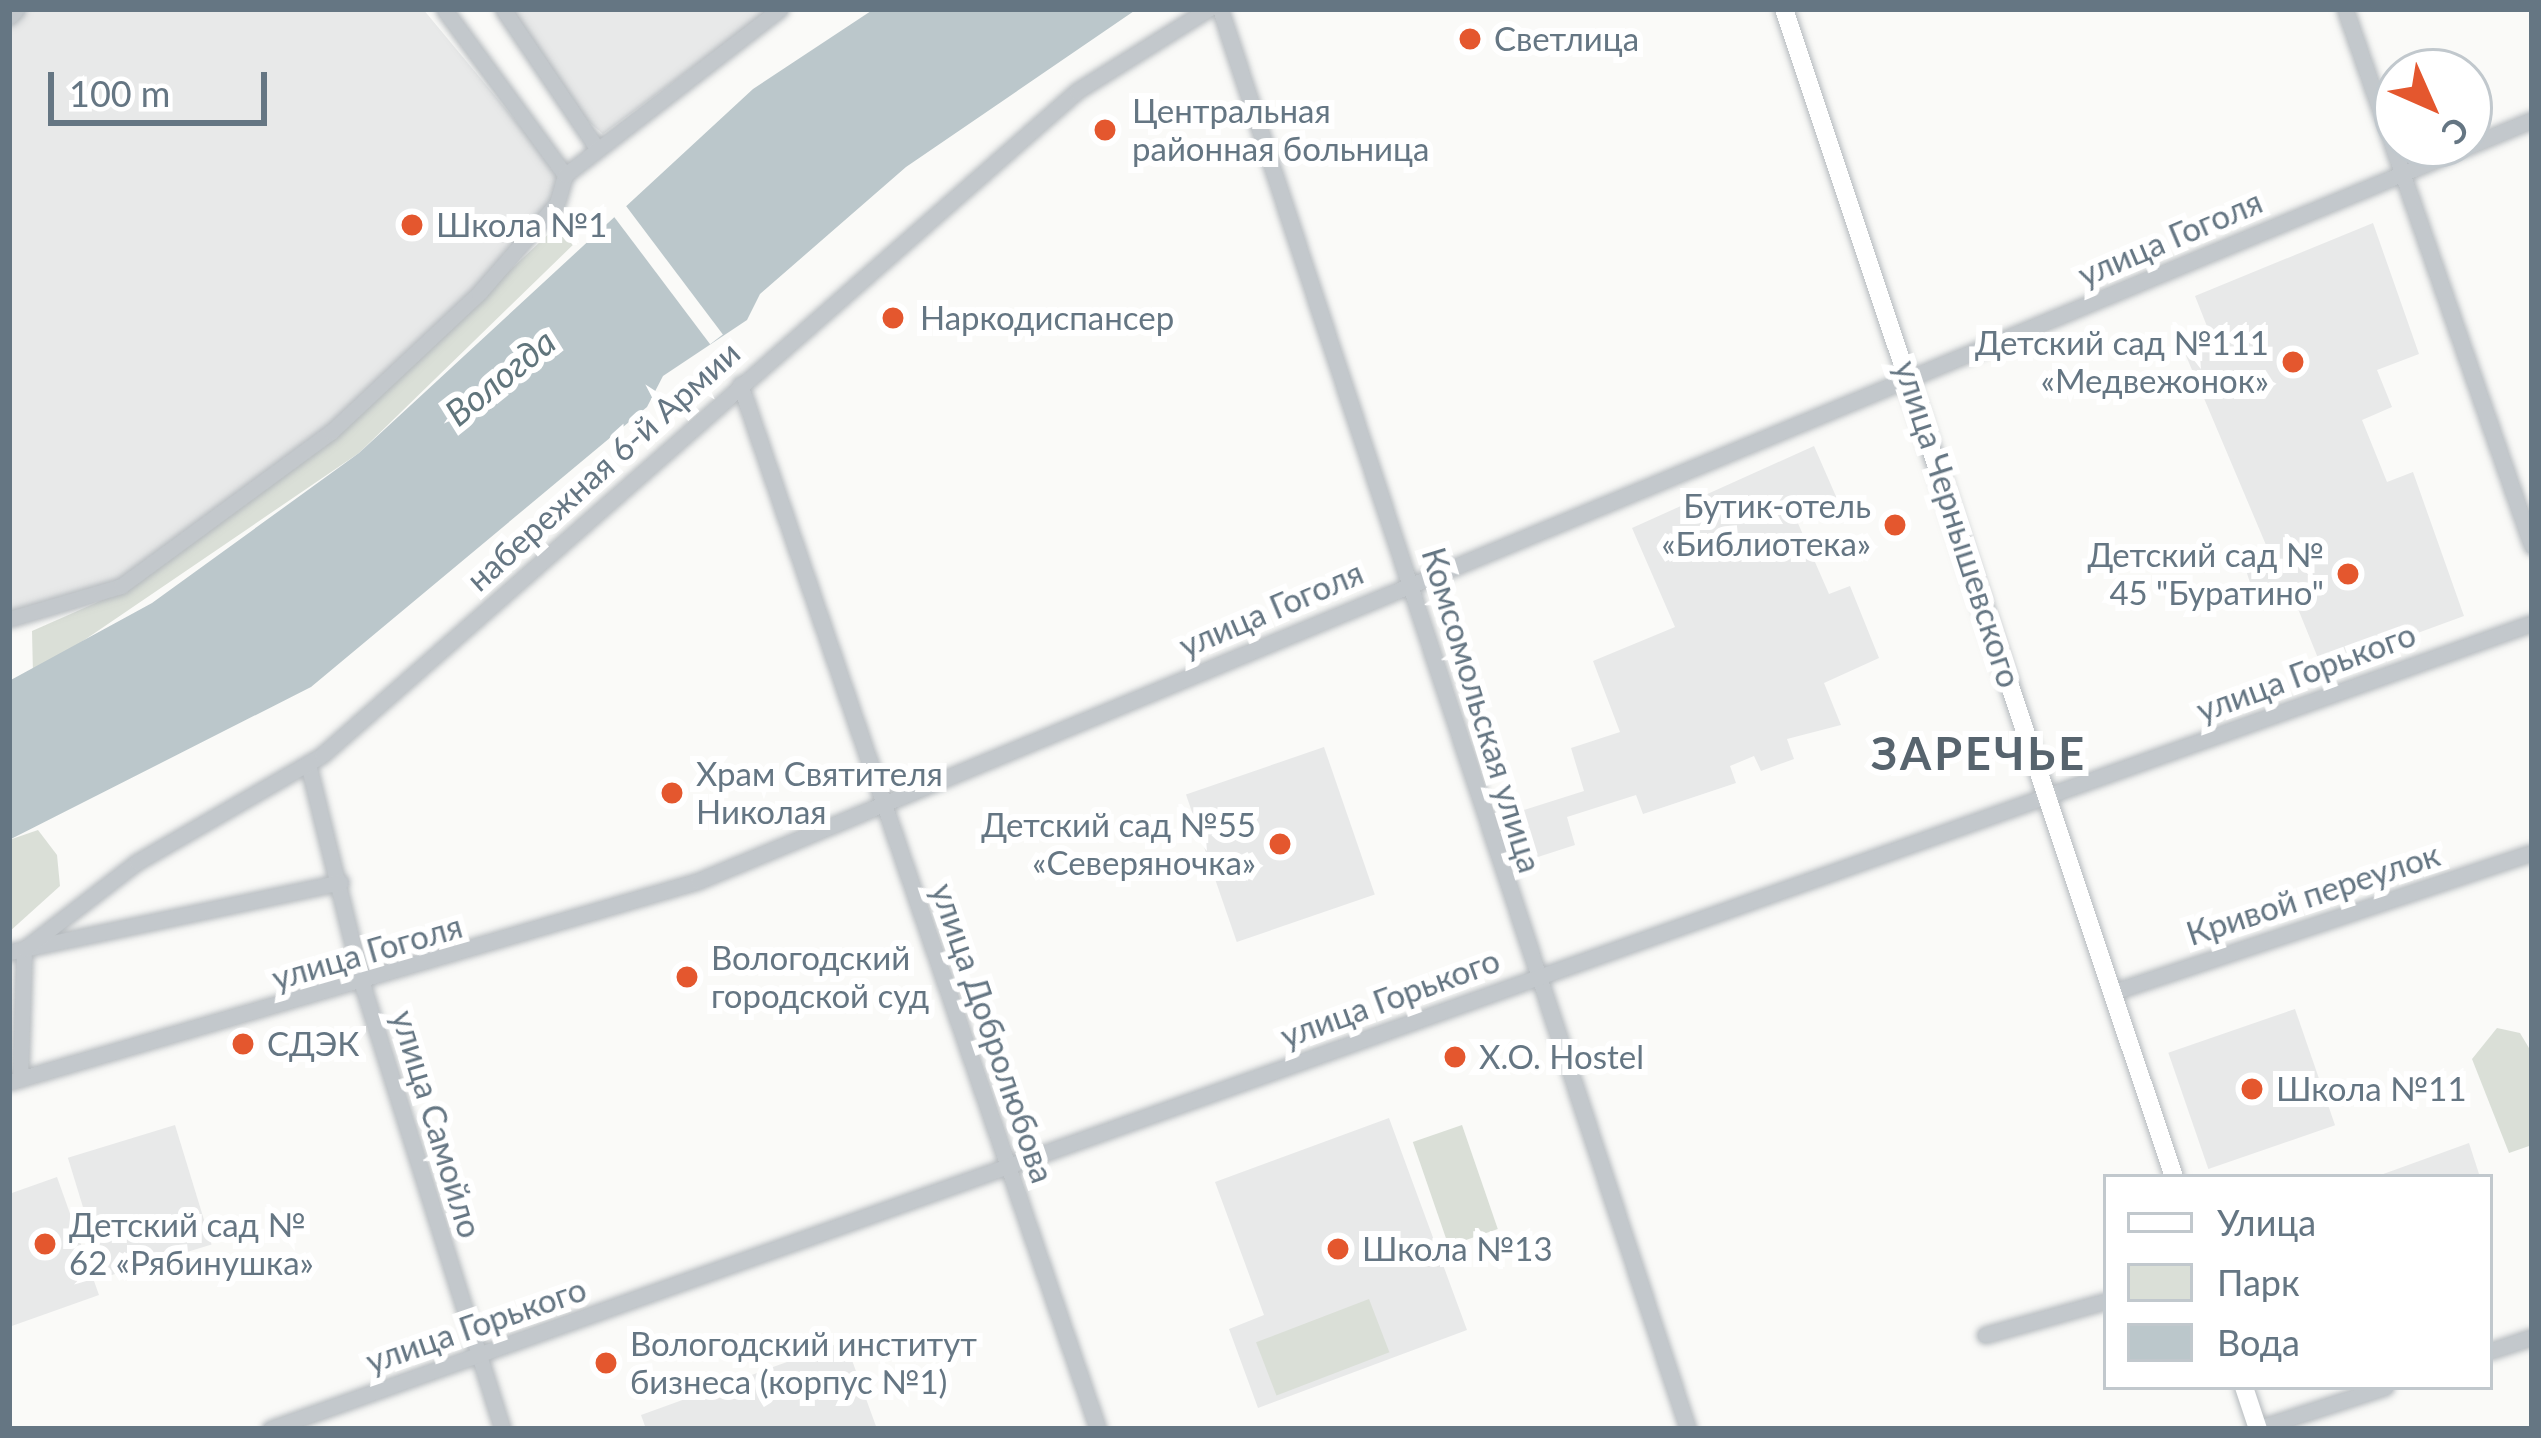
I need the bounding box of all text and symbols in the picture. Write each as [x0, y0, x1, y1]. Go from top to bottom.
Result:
place label: Светлица [1494, 19, 1639, 59]
marker: Светлица [1457, 26, 1483, 52]
scale bar [54, 48, 273, 122]
north arrow [2373, 48, 2493, 168]
text: 100 m [69, 71, 170, 115]
place label: Центральная районная больница [1132, 91, 1429, 169]
text: С [2434, 109, 2478, 153]
marker: Центральная районная больница [1089, 114, 1121, 146]
street label: улица Гоголя [2072, 181, 2268, 295]
place label: Школа №1 [436, 205, 607, 245]
marker: Школа №1 [399, 212, 425, 238]
place label: Наркодиспансер [920, 298, 1174, 338]
marker: Наркодиспансер [877, 302, 909, 334]
water label: Вологда [436, 320, 564, 434]
place label: Детский сад №111 «Медвежонок» [1975, 323, 2269, 401]
street label: набережная 6-й Армии [458, 333, 748, 599]
marker: Детский сад №111 «Медвежонок» [2280, 349, 2306, 375]
street label: улица Чернышевского [1886, 355, 2030, 693]
place label: Бутик-отель «Библиотека» [1661, 486, 1871, 564]
marker: Бутик-отель «Библиотека» [1882, 512, 1908, 538]
place label: Детский сад № 45 "Буратино" [2087, 535, 2324, 613]
street label: Комсомольская улица [1414, 543, 1550, 877]
street label: улица Гоголя [1173, 552, 1369, 666]
marker: Детский сад № 45 "Буратино" [2335, 561, 2361, 587]
street label: улица Горького [2191, 614, 2421, 730]
district label: ЗАРЕЧЬЕ [1871, 727, 2087, 781]
place label: Храм Святителя Николая [696, 754, 943, 832]
marker: Храм Святителя Николая [659, 780, 685, 806]
place label: Детский сад №55 «Северяночка» [981, 805, 1256, 883]
marker: Детский сад №55 «Северяночка» [1267, 831, 1293, 857]
street label: Кривой переулок [2181, 834, 2445, 954]
street label: улица Добролюбова [923, 878, 1063, 1188]
street label: улица Гоголя [267, 906, 467, 998]
place label: Вологодский городской суд [711, 938, 929, 1016]
street label: улица Горького [1275, 940, 1505, 1056]
marker: Вологодский городской суд [674, 964, 700, 990]
street label: улица Самойло [384, 1005, 490, 1243]
place label: СДЭК [267, 1024, 359, 1064]
marker: СДЭК [230, 1031, 256, 1057]
place label: X.O. Hostel [1479, 1037, 1644, 1077]
marker: X.O. Hostel [1442, 1044, 1468, 1070]
place label: Школа №11 [2276, 1069, 2467, 1109]
marker: Школа №11 [2239, 1076, 2265, 1102]
legend [2103, 1174, 2493, 1390]
text: Улица [2217, 1200, 2316, 1244]
place label: Детский сад № 62 «Рябинушка» [69, 1205, 314, 1283]
place label: Школа №13 [1362, 1229, 1553, 1269]
marker: Детский сад № 62 «Рябинушка» [32, 1231, 58, 1257]
marker: Школа №13 [1325, 1236, 1351, 1262]
text: Парк [2217, 1260, 2300, 1304]
street label: улица Горького [361, 1269, 591, 1381]
text: Вода [2217, 1320, 2300, 1364]
place label: Вологодский институт бизнеса (корпус №1) [630, 1324, 977, 1402]
marker: Вологодский институт бизнеса (корпус №1) [593, 1350, 619, 1376]

